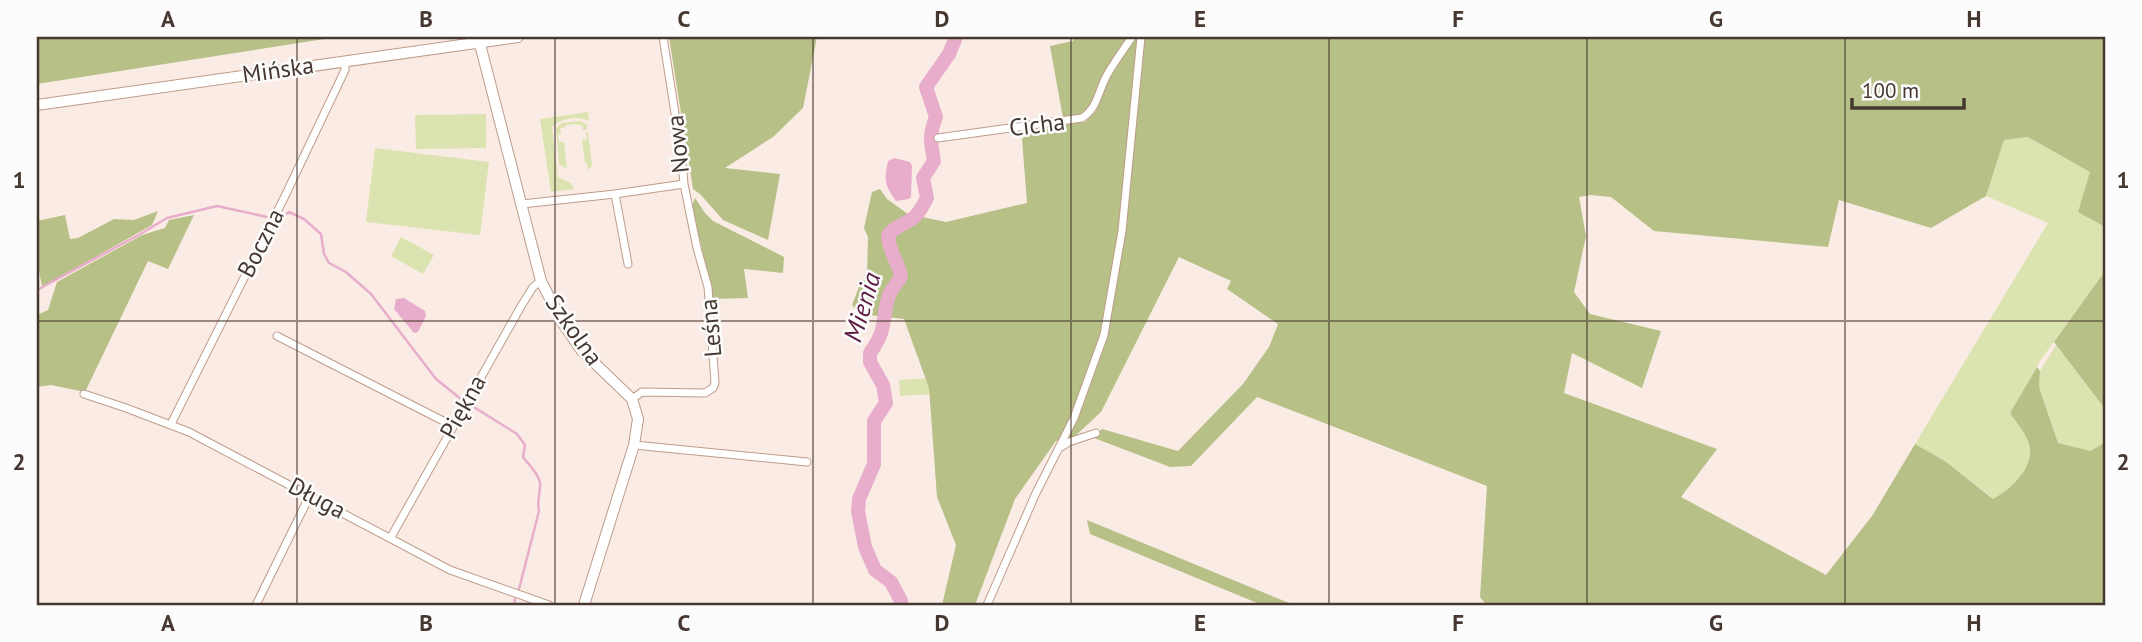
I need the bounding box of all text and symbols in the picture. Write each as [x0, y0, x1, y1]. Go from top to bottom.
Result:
text: A [161, 4, 175, 33]
text: B [419, 4, 433, 33]
text: C [678, 4, 691, 33]
text: D [935, 4, 949, 33]
text: E [1194, 4, 1206, 33]
text: F [1452, 4, 1464, 33]
text: G [1709, 4, 1723, 33]
text: H [1967, 4, 1981, 33]
street label: Mińska [240, 49, 316, 90]
scale bar [1852, 66, 1964, 110]
text: 100 m [1862, 77, 1919, 104]
street label: Cicha [1007, 106, 1067, 143]
street label: Nowa [659, 113, 696, 175]
text: 1 [12, 165, 26, 194]
text: 1 [2116, 165, 2130, 194]
street label: Boczna [230, 203, 291, 282]
water label: Mienia [835, 268, 888, 346]
street label: Szkolna [539, 288, 610, 371]
street label: Leśna [693, 298, 728, 358]
street label: Piękna [432, 369, 493, 444]
text: 2 [12, 447, 26, 476]
text: 2 [2116, 447, 2130, 476]
street label: Długa [283, 470, 351, 525]
text: A [161, 608, 175, 637]
text: B [419, 608, 433, 637]
text: C [678, 608, 691, 637]
text: D [935, 608, 949, 637]
text: E [1194, 608, 1206, 637]
text: F [1452, 608, 1464, 637]
text: G [1709, 608, 1723, 637]
text: H [1967, 608, 1981, 637]

